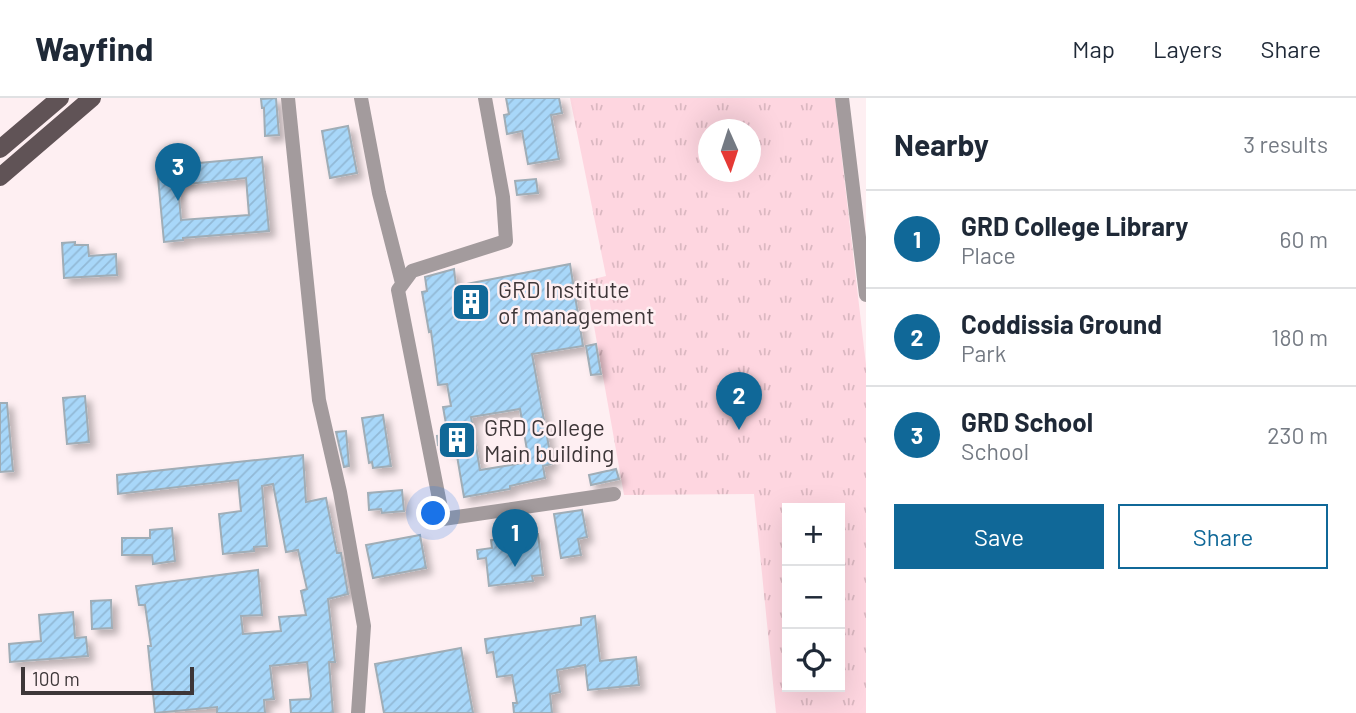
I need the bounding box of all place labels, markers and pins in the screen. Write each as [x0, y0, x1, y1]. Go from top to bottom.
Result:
pin: 3 [155, 143, 201, 201]
place label: GRD Institute of management [498, 275, 655, 329]
building icon: GRD Institute of management [450, 281, 492, 323]
pin: 2 [716, 372, 762, 430]
place label: GRD College Main building [484, 413, 614, 467]
building icon: GRD College Main building [436, 419, 478, 461]
pin: 1 [492, 509, 538, 567]

